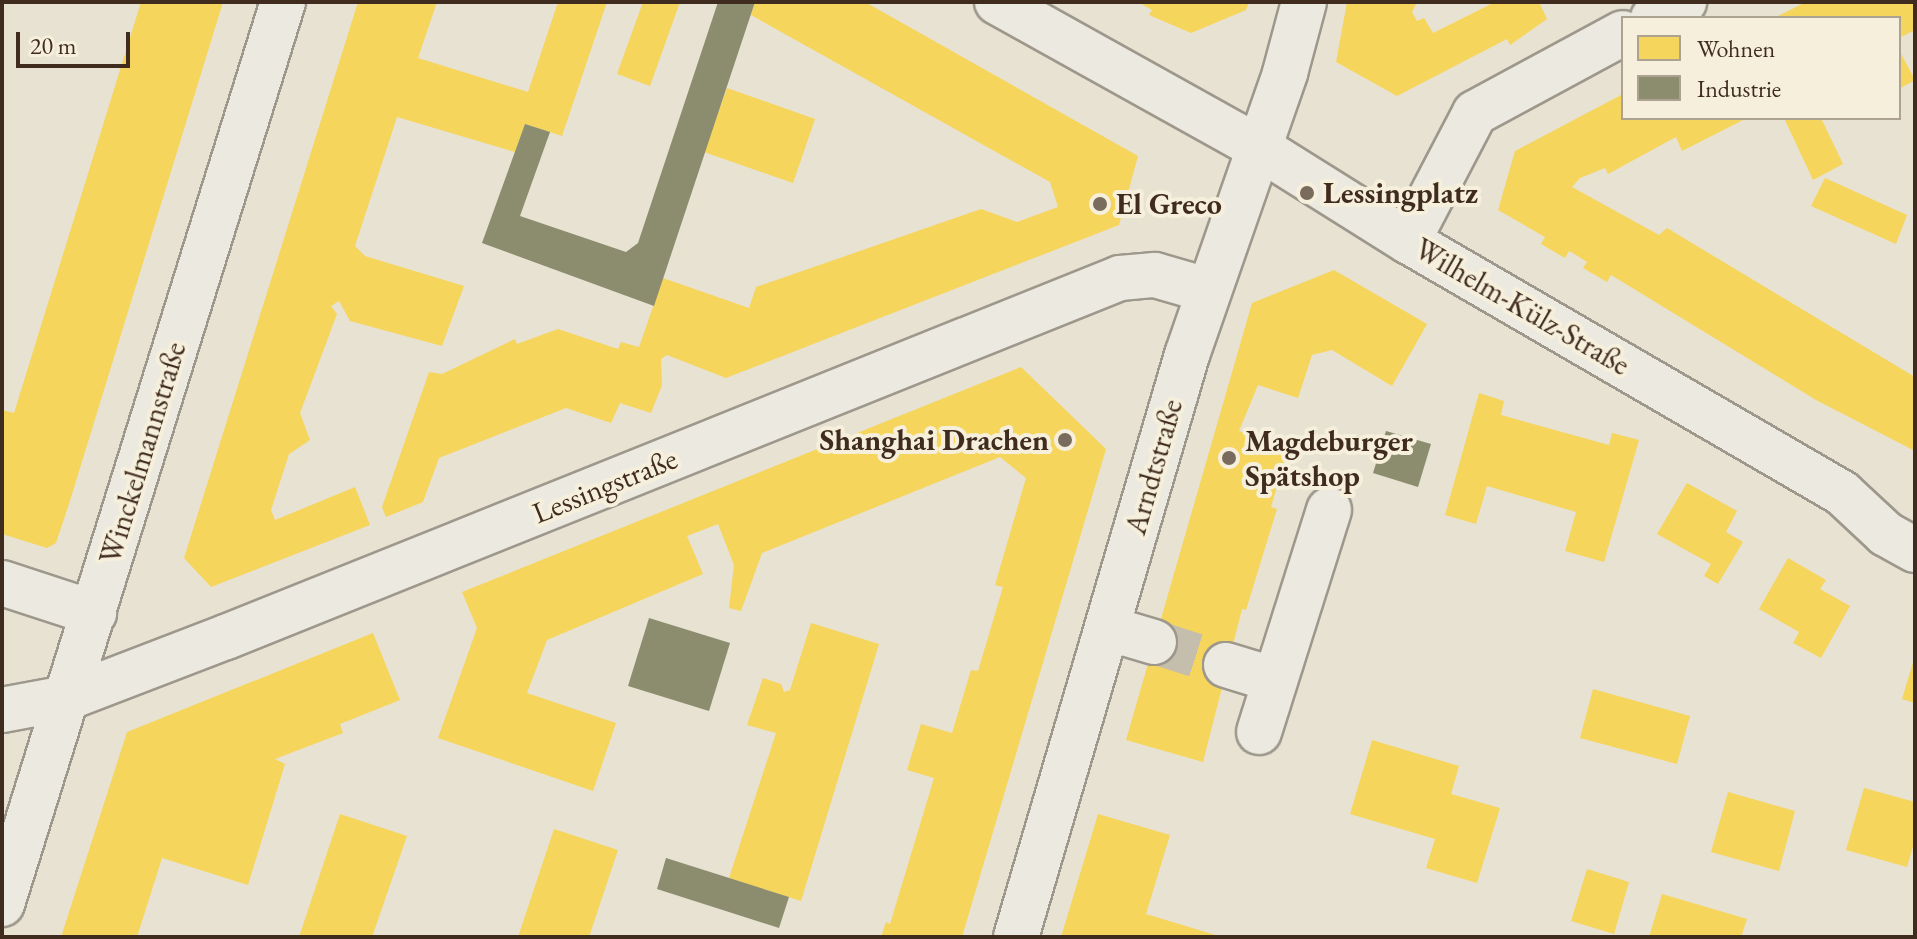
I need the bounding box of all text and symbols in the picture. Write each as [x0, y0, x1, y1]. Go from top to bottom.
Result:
scale bar [20, 16, 134, 66]
legend [1621, 16, 1901, 120]
text: 20 m [30, 30, 77, 61]
text: Wohnen [1697, 33, 1775, 64]
text: Industrie [1697, 73, 1781, 104]
place label: Lessingplatz [1323, 175, 1478, 211]
marker: Lessingplatz [1298, 184, 1316, 202]
place label: El Greco [1116, 186, 1222, 222]
marker: El Greco [1091, 195, 1109, 213]
street label: Wilhelm-Külz-Straße [1408, 231, 1636, 383]
street label: Winckelmannstraße [92, 338, 194, 568]
street label: Arndtstraße [1118, 395, 1190, 539]
place label: Shanghai Drachen [820, 422, 1049, 458]
place label: Magdeburger Spätshop [1245, 423, 1413, 494]
marker: Shanghai Drachen [1056, 431, 1074, 449]
street label: Lessingstraße [527, 441, 683, 531]
marker: Magdeburger Spätshop [1220, 449, 1238, 467]

